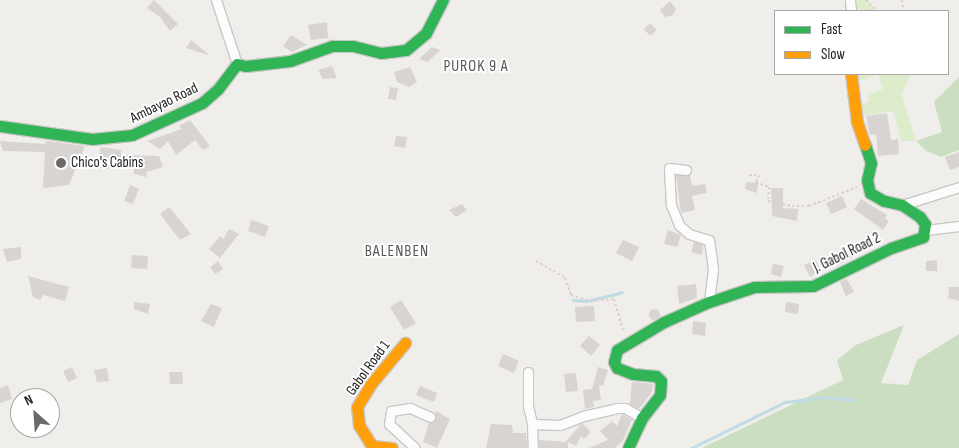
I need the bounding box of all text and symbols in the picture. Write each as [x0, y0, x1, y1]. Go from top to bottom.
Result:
legend [774, 10, 949, 75]
text: Fast [821, 20, 842, 39]
text: Slow [821, 45, 845, 64]
district label: PUROK 9 A [442, 57, 510, 77]
street label: Ambayao Road [127, 79, 201, 127]
place label: Chico's Cabins [71, 154, 143, 172]
marker: Chico's Cabins [55, 157, 67, 169]
street label: J. Gabol Road 2 [811, 229, 883, 277]
district label: BALENBEN [364, 242, 430, 262]
street label: Gabol Road 1 [342, 337, 394, 399]
north arrow [10, 388, 60, 438]
text: N [22, 391, 36, 409]

